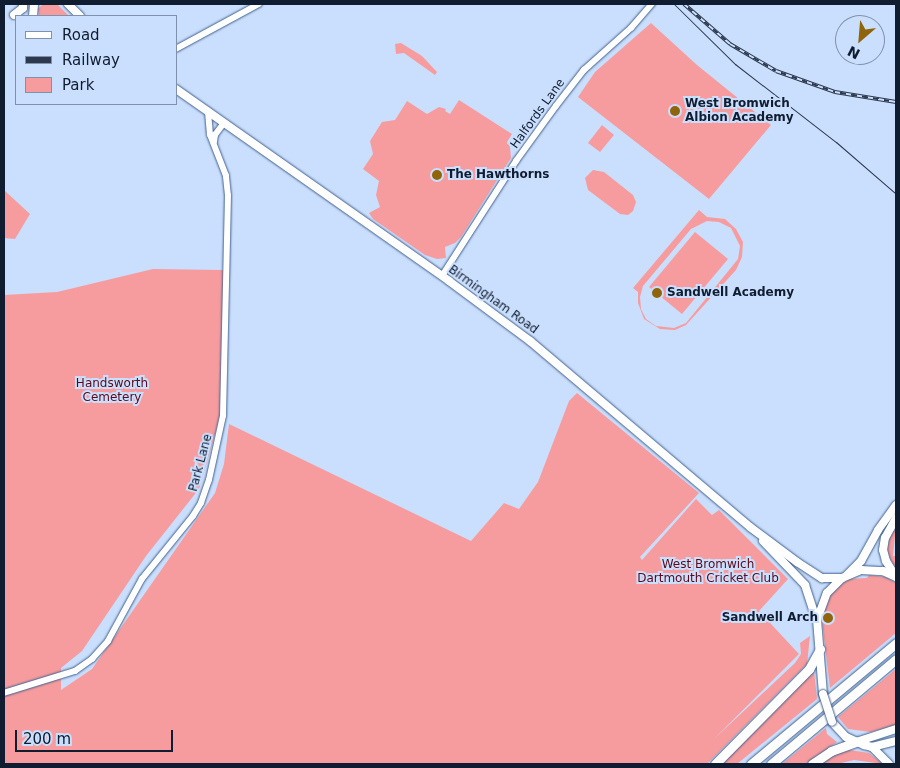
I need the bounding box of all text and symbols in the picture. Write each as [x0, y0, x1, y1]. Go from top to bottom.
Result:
legend [15, 15, 178, 105]
north arrow [835, 15, 885, 65]
text: Road [62, 26, 100, 44]
text: N [845, 43, 862, 62]
text: Railway [62, 51, 120, 69]
text: Park [62, 76, 94, 94]
street label: Halfords Lane [508, 76, 568, 152]
place label: West Bromwich Albion Academy [685, 97, 794, 125]
marker: West Bromwich Albion Academy [669, 105, 681, 117]
place label: The Hawthorns [447, 168, 549, 182]
marker: The Hawthorns [431, 169, 443, 181]
street label: Birmingham Road [445, 263, 541, 337]
place label: Sandwell Academy [667, 286, 794, 300]
marker: Sandwell Academy [651, 287, 663, 299]
park label: Handsworth Cemetery [76, 377, 148, 405]
street label: Park Lane [186, 433, 216, 493]
park label: West Bromwich Dartmouth Cricket Club [637, 558, 779, 586]
place label: Sandwell Arch [722, 611, 818, 625]
marker: Sandwell Arch [822, 612, 834, 624]
scale bar [18, 720, 175, 752]
text: 200 m [23, 730, 71, 748]

